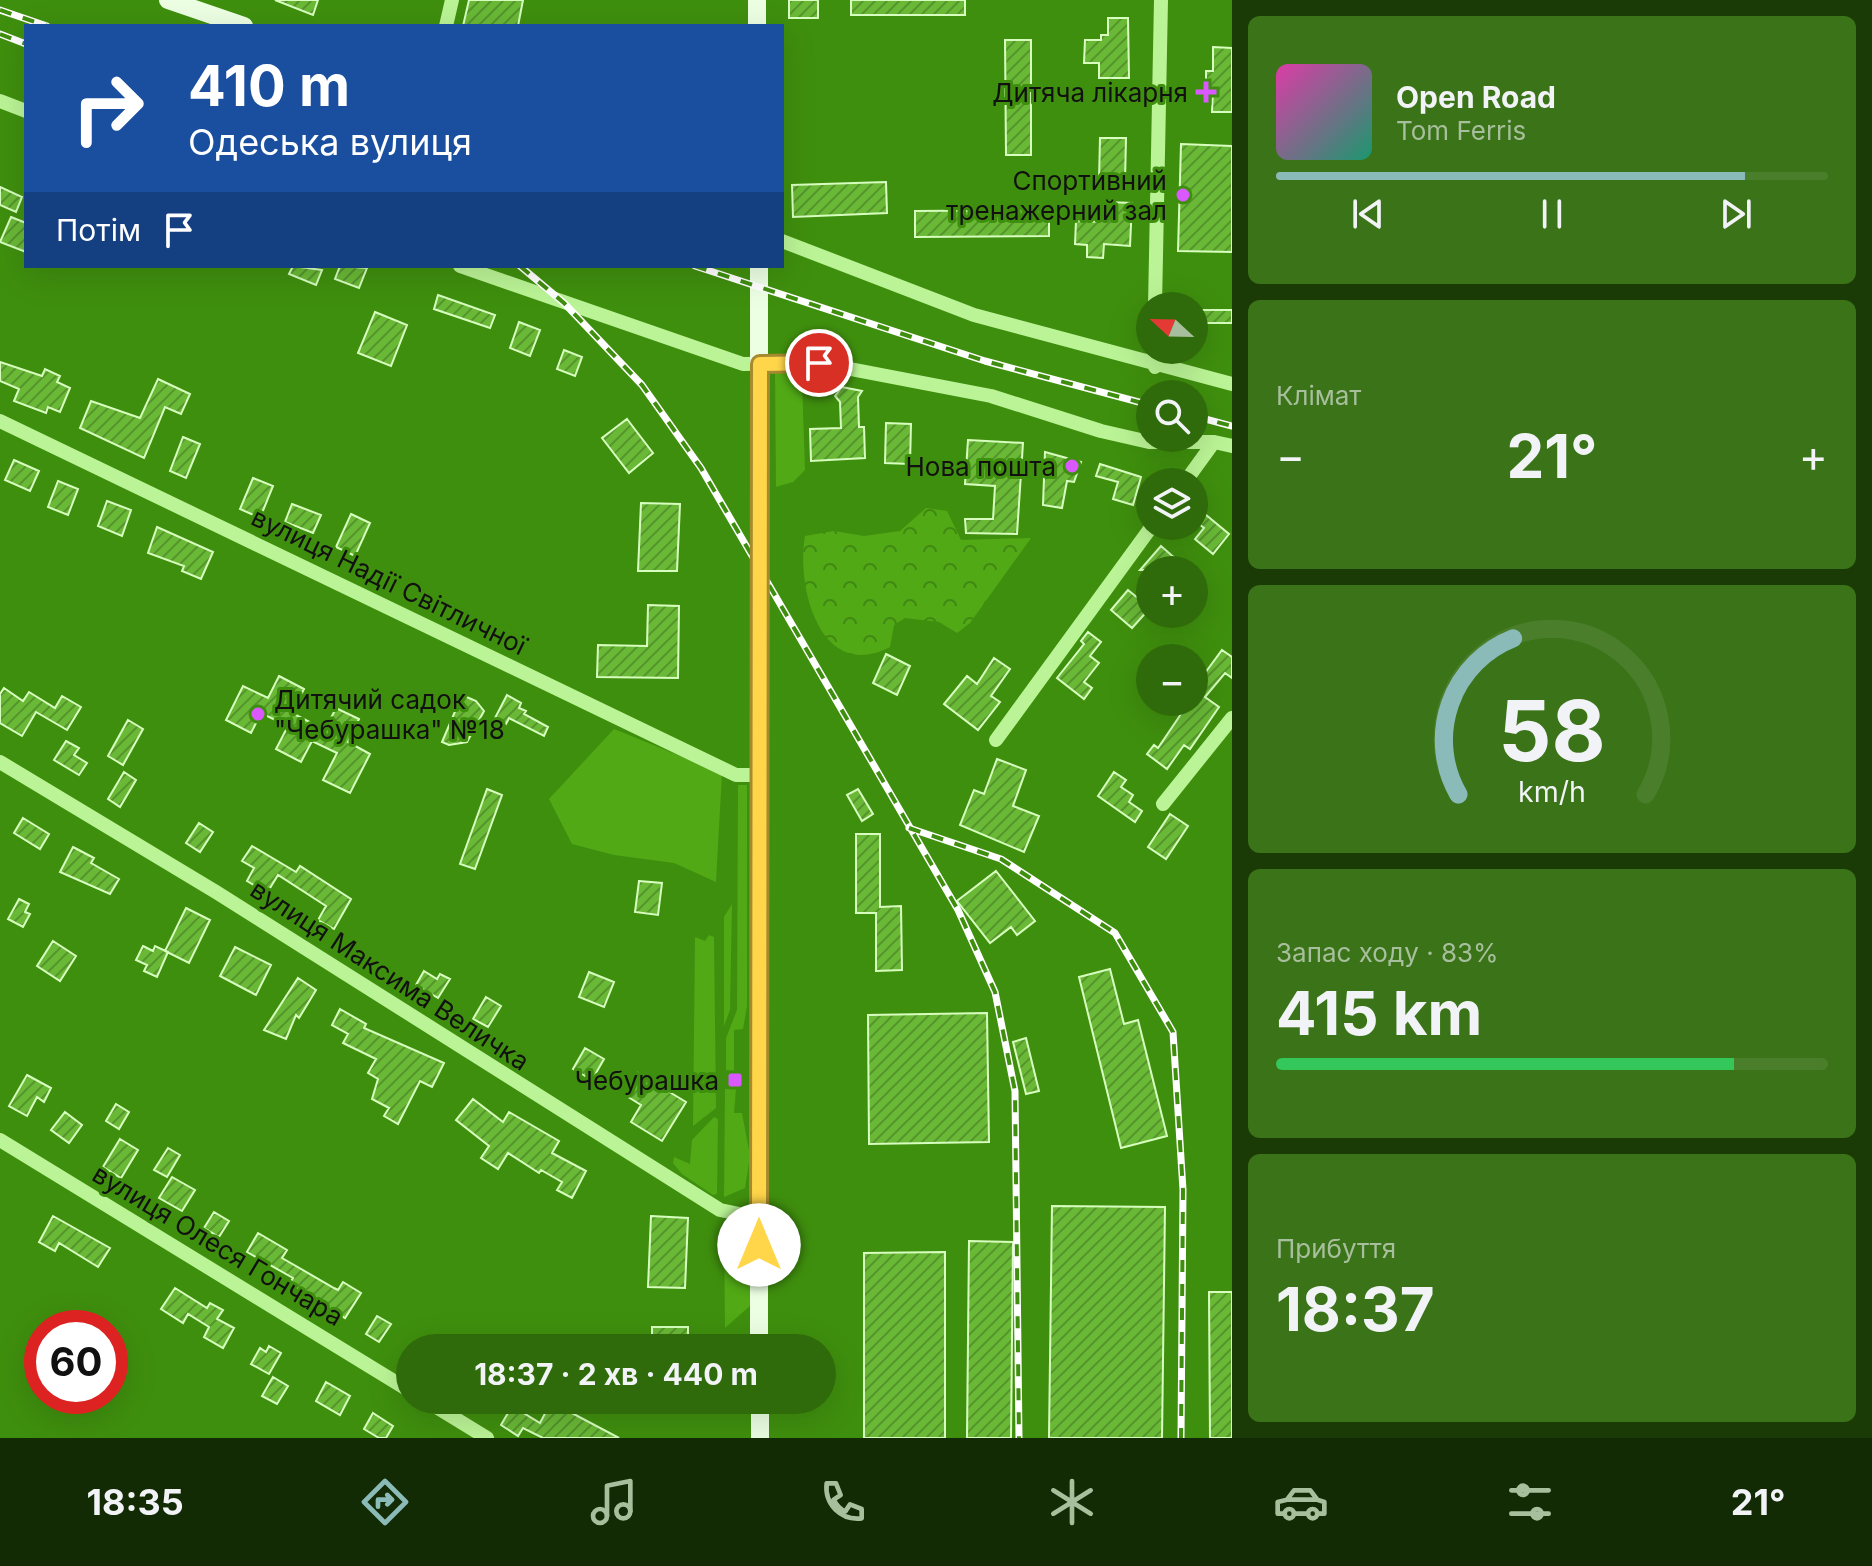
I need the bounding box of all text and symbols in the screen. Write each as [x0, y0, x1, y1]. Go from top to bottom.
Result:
text: 410 m [188, 52, 350, 120]
icon: right [56, 56, 160, 160]
place label: Дитяча лікарня [992, 77, 1188, 108]
text: Open Road [1396, 79, 1556, 115]
marker: Дитяча лікарня [1195, 81, 1217, 103]
text: Tom Ferris [1396, 115, 1526, 146]
text: Одеська вулиця [188, 120, 472, 164]
place label: Спортивний тренажерний зал [946, 165, 1167, 226]
marker: Спортивний тренажерний зал [1174, 186, 1192, 204]
icon: previous [1346, 192, 1390, 236]
icon: pause [1530, 192, 1574, 236]
icon: next [1714, 192, 1758, 236]
icon: arrive [157, 208, 201, 252]
text: Потім [56, 212, 141, 248]
north arrow [1136, 292, 1208, 364]
map controls [1136, 292, 1208, 716]
pin [785, 329, 853, 397]
icon: arrive [797, 341, 841, 385]
button: search [1136, 380, 1208, 452]
text: Клімат [1276, 380, 1361, 411]
text: 21° [1506, 420, 1598, 492]
text: − [1276, 429, 1305, 483]
text: + [1799, 429, 1828, 483]
place label: Нова пошта [906, 451, 1056, 482]
marker: Нова пошта [1063, 457, 1081, 475]
button: layers [1136, 468, 1208, 540]
street label: вулиця Надії Світличної [247, 501, 533, 662]
button: + [1136, 556, 1208, 628]
button: − [1136, 644, 1208, 716]
text: 58 [1498, 680, 1606, 781]
place label: Дитячий садок "Чебурашка" №18 [274, 684, 505, 745]
marker: Дитячий садок "Чебурашка" №18 [249, 705, 267, 723]
text: km/h [1518, 774, 1586, 809]
street label: вулиця Максима Величка [245, 873, 535, 1077]
text: Запас ходу · 83% [1276, 937, 1499, 968]
text: 415 km [1276, 977, 1482, 1049]
place label: Чебурашка [575, 1065, 719, 1096]
marker: Чебурашка [726, 1071, 744, 1089]
street label: вулиця Олеся Гончара [87, 1158, 349, 1332]
position arrow [717, 1203, 801, 1287]
text: Прибуття [1276, 1233, 1396, 1264]
text: 18:37 [1276, 1273, 1435, 1345]
speed limit sign: 60 [24, 1310, 128, 1414]
text: 18:37 · 2 хв · 440 m [474, 1356, 758, 1392]
icon: directions [357, 1474, 413, 1530]
icon: music [586, 1474, 642, 1530]
icon: phone [815, 1474, 871, 1530]
icon: climate [1044, 1474, 1100, 1530]
icon: car [1273, 1474, 1329, 1530]
icon: filters [1502, 1474, 1558, 1530]
text: 18:35 [87, 1480, 184, 1524]
text: 21° [1731, 1480, 1785, 1524]

